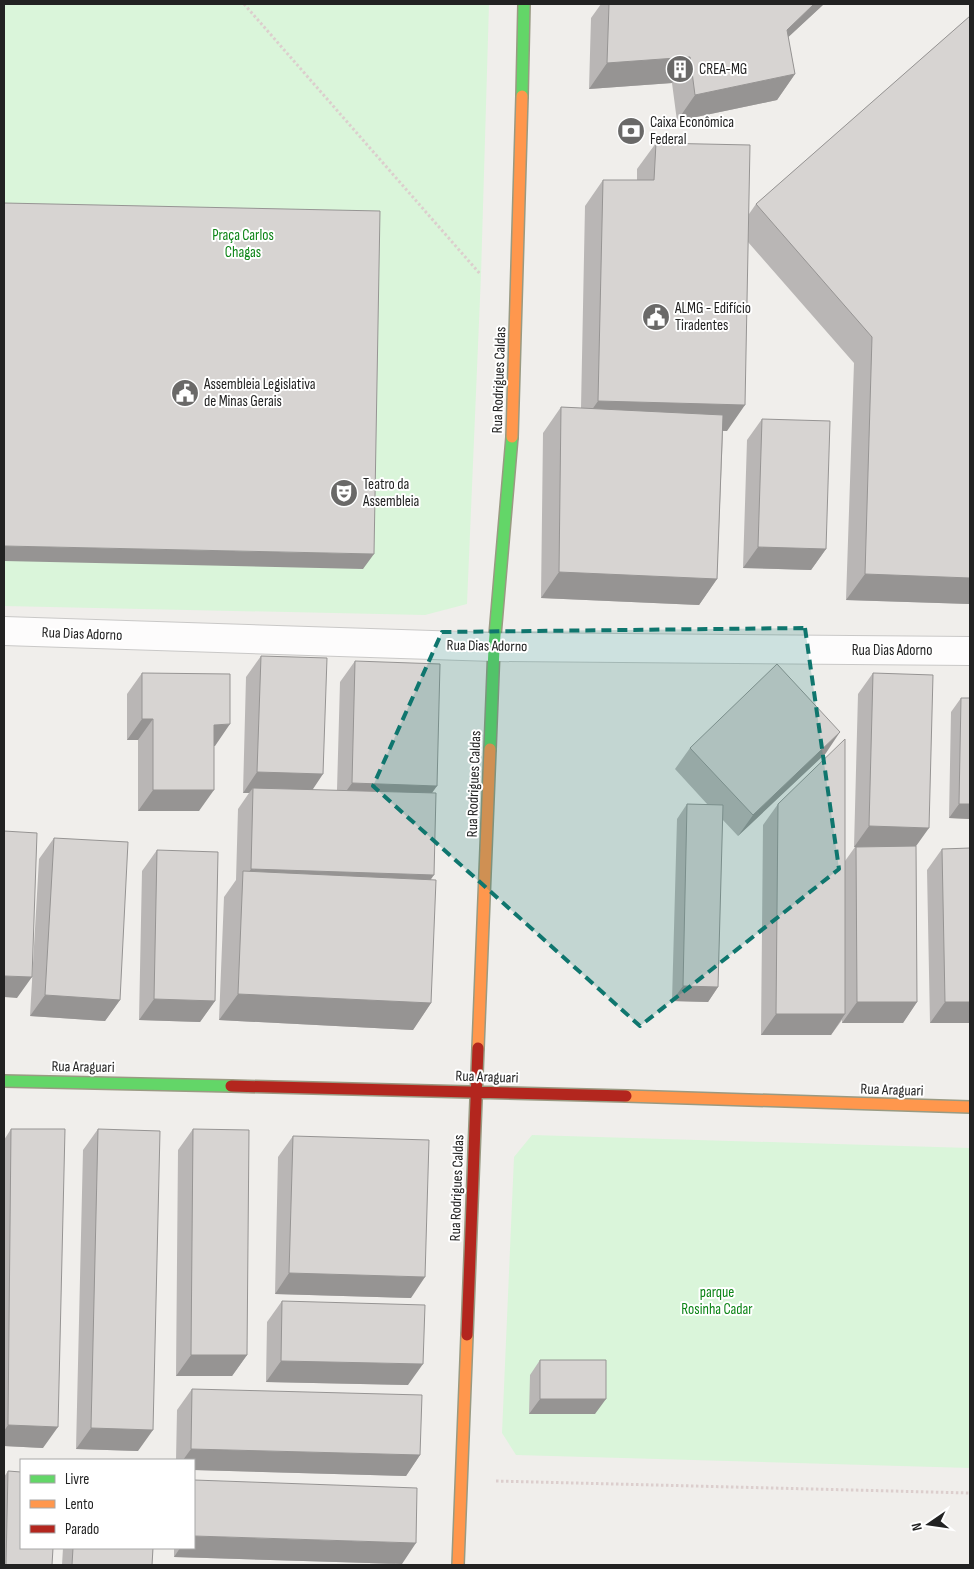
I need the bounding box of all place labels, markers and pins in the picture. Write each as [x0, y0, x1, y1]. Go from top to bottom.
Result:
building icon: CREA-MG [665, 54, 695, 84]
place label: CREA-MG [699, 60, 747, 79]
place label: Caixa Econômica Federal [650, 113, 734, 149]
bank icon: Caixa Econômica Federal [616, 116, 646, 146]
place label: ALMG - Edifício Tiradentes [674, 299, 751, 335]
public building icon: ALMG - Edifício Tiradentes [641, 302, 671, 332]
place label: Assembleia Legislativa de Minas Gerais [203, 375, 316, 411]
public building icon: Assembleia Legislativa de Minas Gerais [170, 378, 200, 408]
place label: Teatro da Assembleia [362, 475, 420, 511]
theatre icon: Teatro da Assembleia [329, 478, 359, 508]

